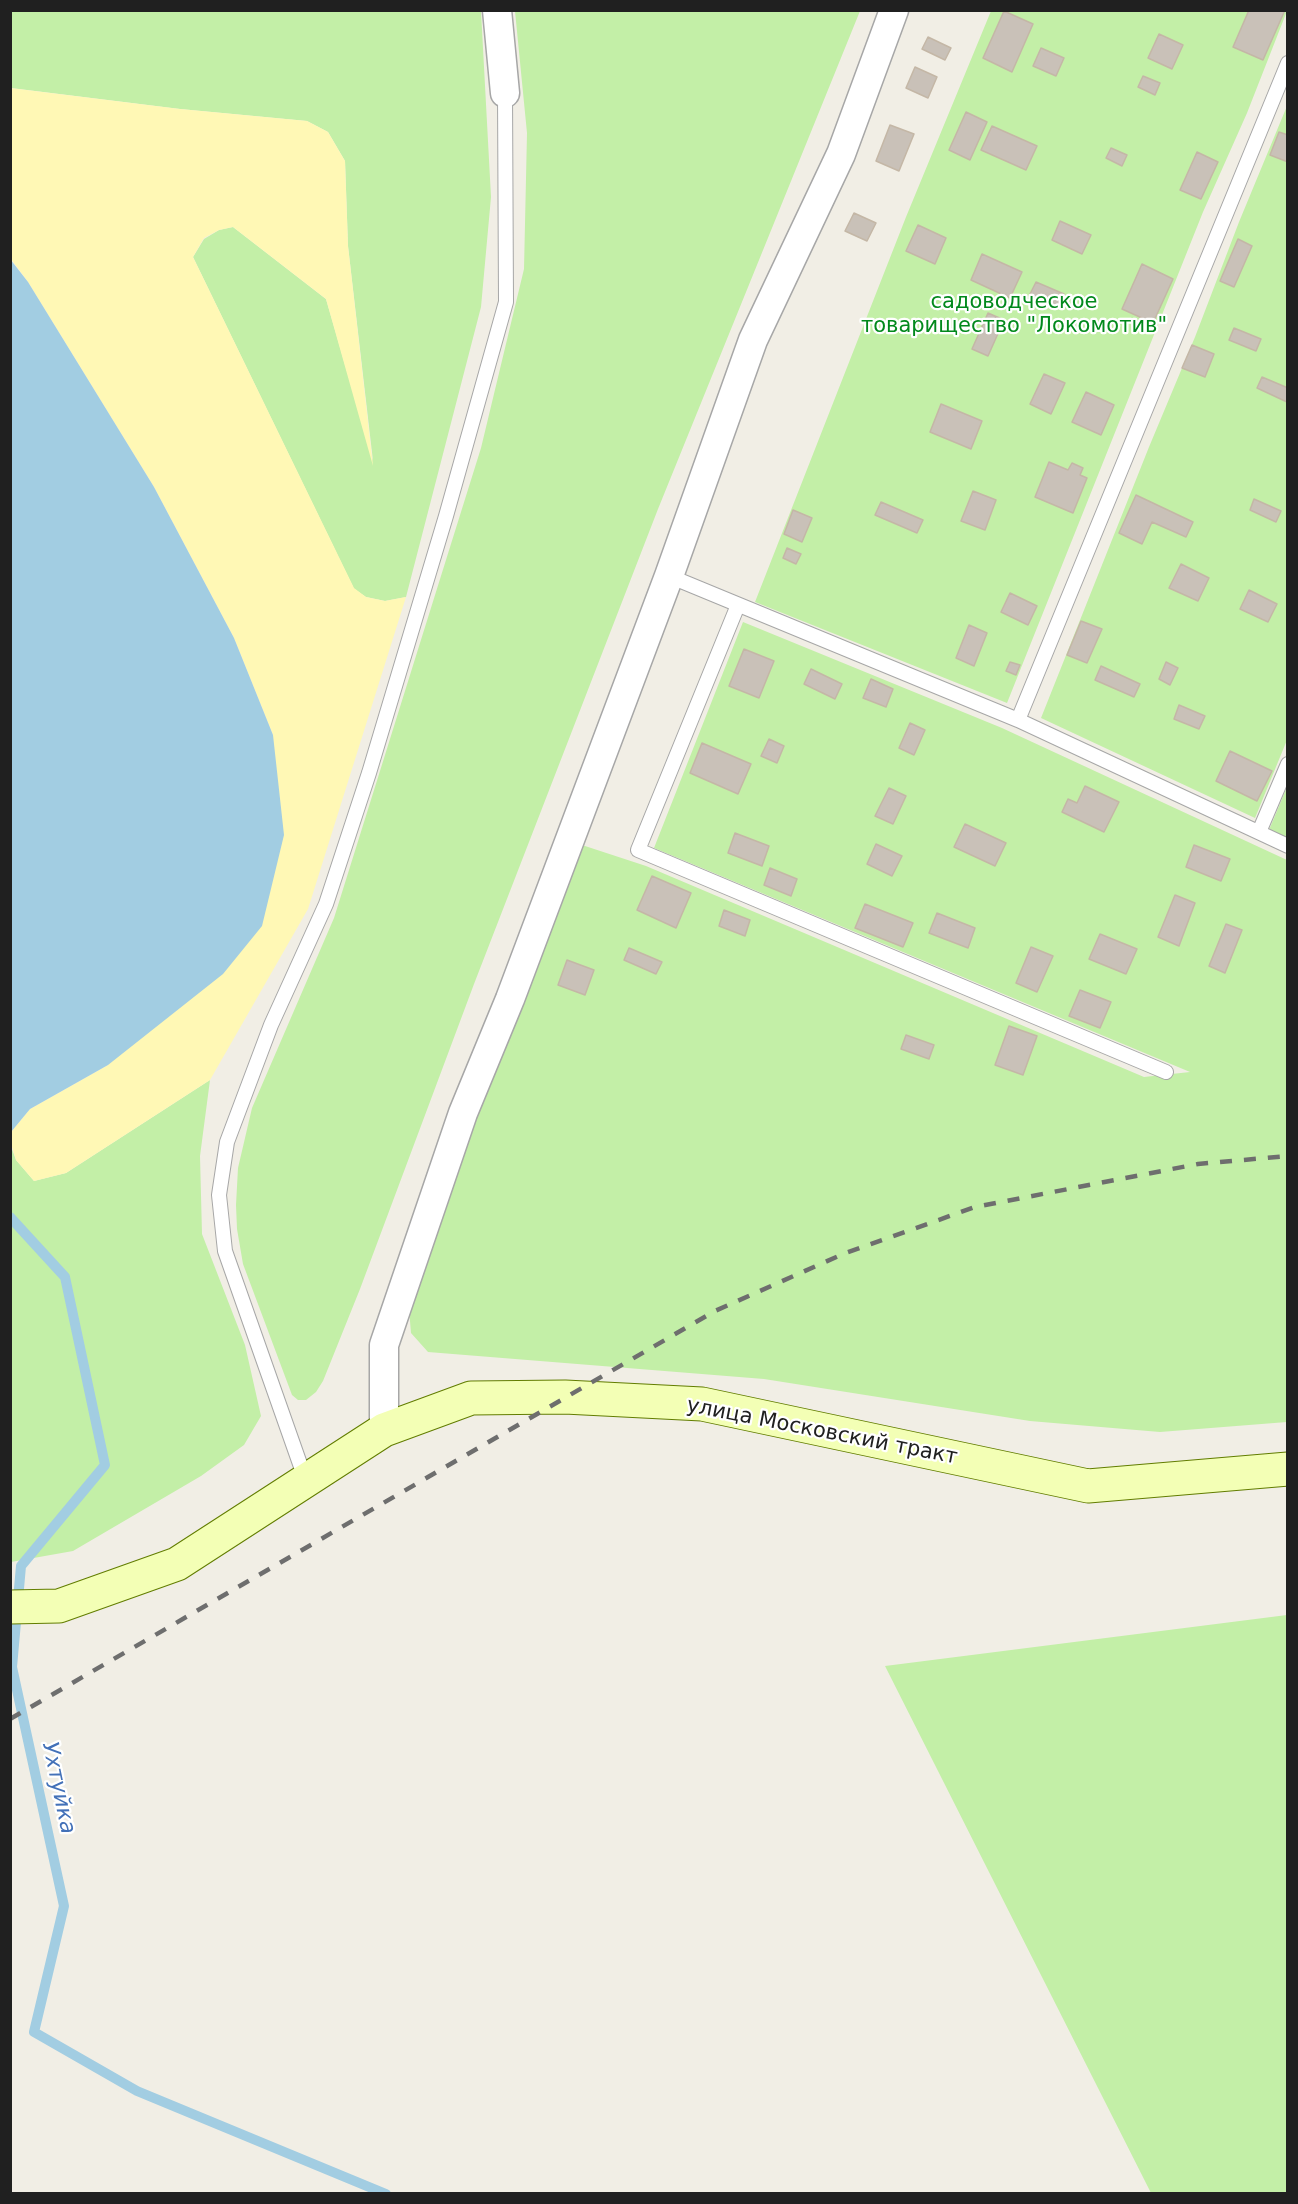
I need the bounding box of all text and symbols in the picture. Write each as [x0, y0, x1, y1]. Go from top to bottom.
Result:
park label: садоводческое товарищество "Локомотив" [861, 290, 1167, 340]
street label: улица Московский тракт [684, 1393, 960, 1471]
water label: Ухтуйка [35, 1740, 81, 1836]

